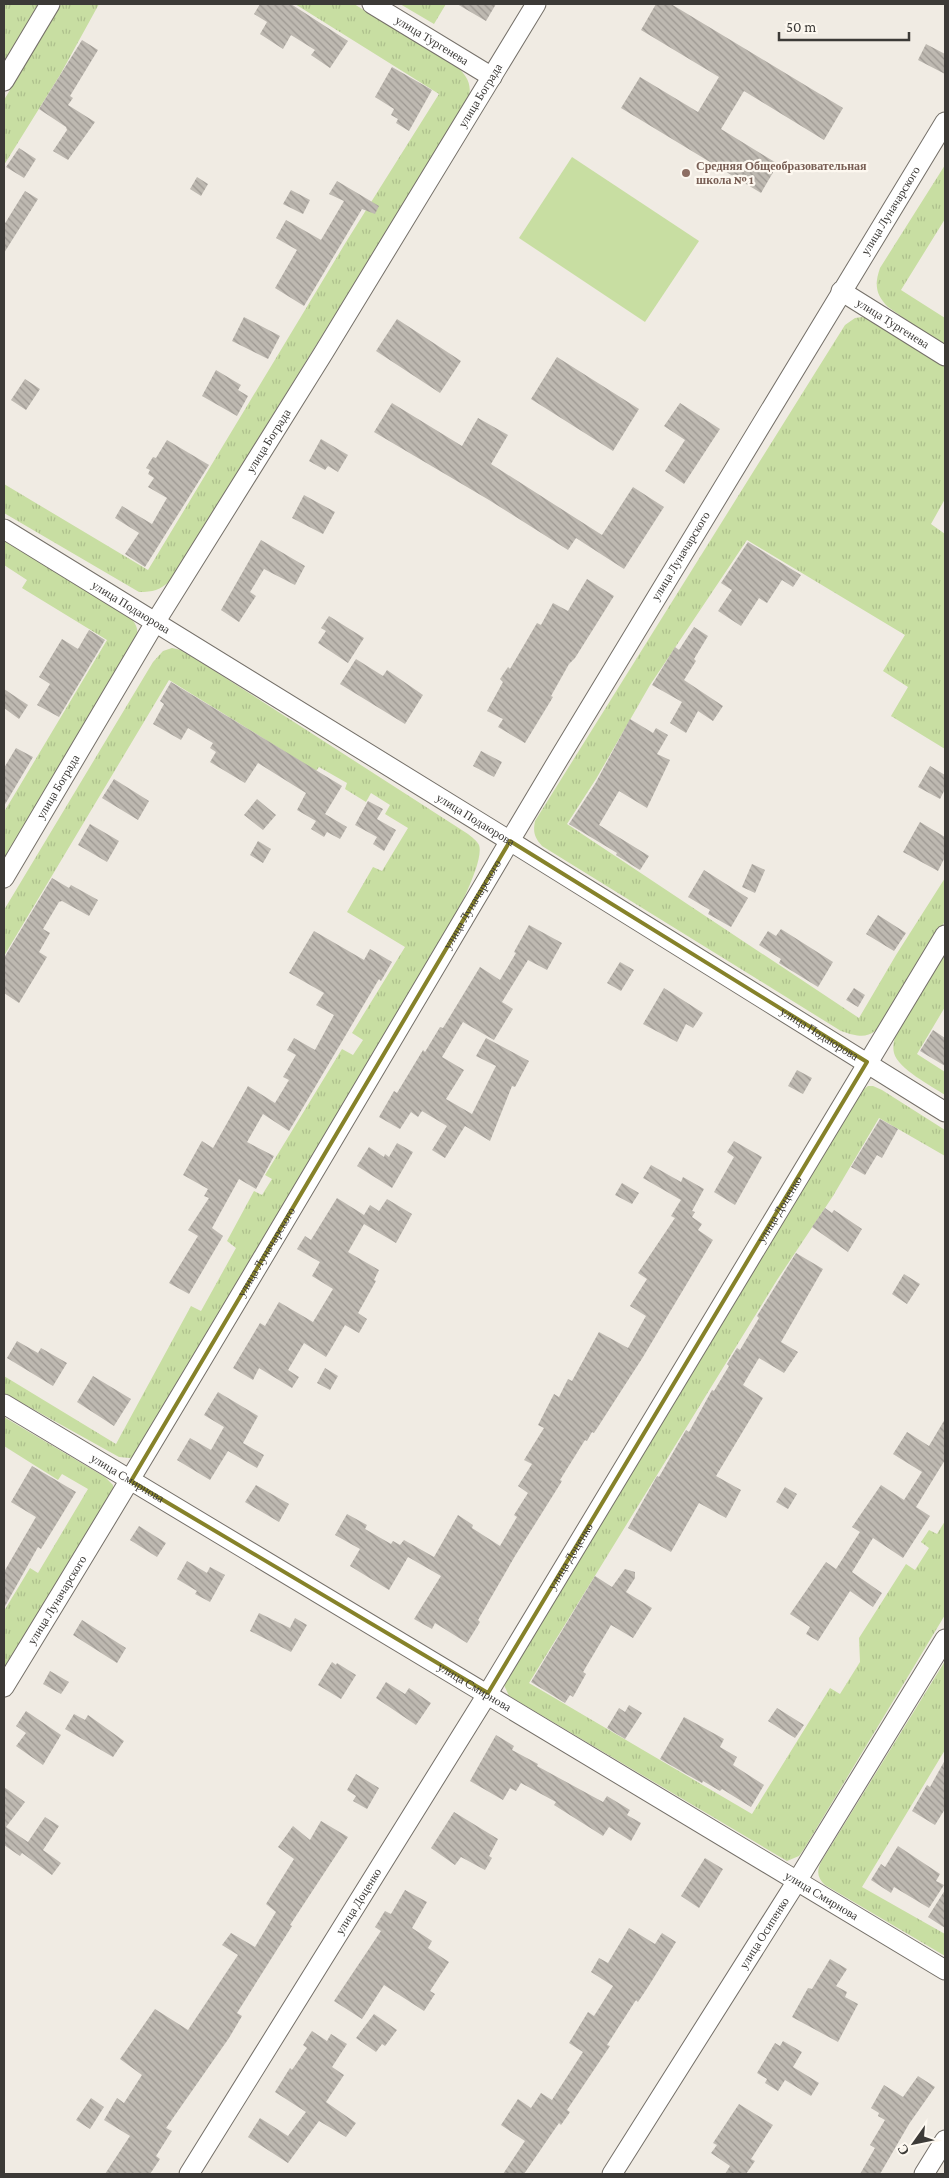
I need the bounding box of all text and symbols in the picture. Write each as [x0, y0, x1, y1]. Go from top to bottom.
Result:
scale bar [779, 10, 909, 42]
street label: улица Тургенева [393, 13, 472, 68]
text: 50 m [786, 19, 816, 35]
street label: улица Бограда [455, 60, 505, 130]
place label: Средняя Общеобразовательная школа № 1 [696, 159, 867, 187]
street label: улица Луначарского [858, 164, 923, 258]
marker: Средняя Общеобразовательная школа № 1 [680, 167, 692, 179]
street label: улица Тургенева [854, 295, 932, 352]
street label: улица Бограда [243, 406, 294, 475]
street label: улица Луначарского [648, 509, 713, 603]
street label: улица Подаюрова [89, 578, 173, 637]
street label: улица Бограда [33, 751, 83, 822]
street label: улица Подаюрова [434, 790, 518, 850]
street label: улица Луначарского [440, 857, 504, 952]
street label: улица Подаюрова [778, 1004, 862, 1064]
street label: улица Доценко [754, 1174, 805, 1245]
street label: улица Луначарского [234, 1205, 298, 1299]
street label: улица Смирнова [88, 1451, 167, 1506]
street label: улица Доценко [545, 1520, 596, 1592]
street label: улица Луначарского [25, 1553, 89, 1647]
street label: улица Смирнова [435, 1660, 514, 1715]
street label: улица Доценко [333, 1866, 384, 1937]
street label: улица Смирнова [782, 1868, 861, 1924]
street label: улица Осипенко [736, 1895, 792, 1971]
north arrow [889, 2118, 939, 2168]
text: С [894, 2141, 913, 2159]

